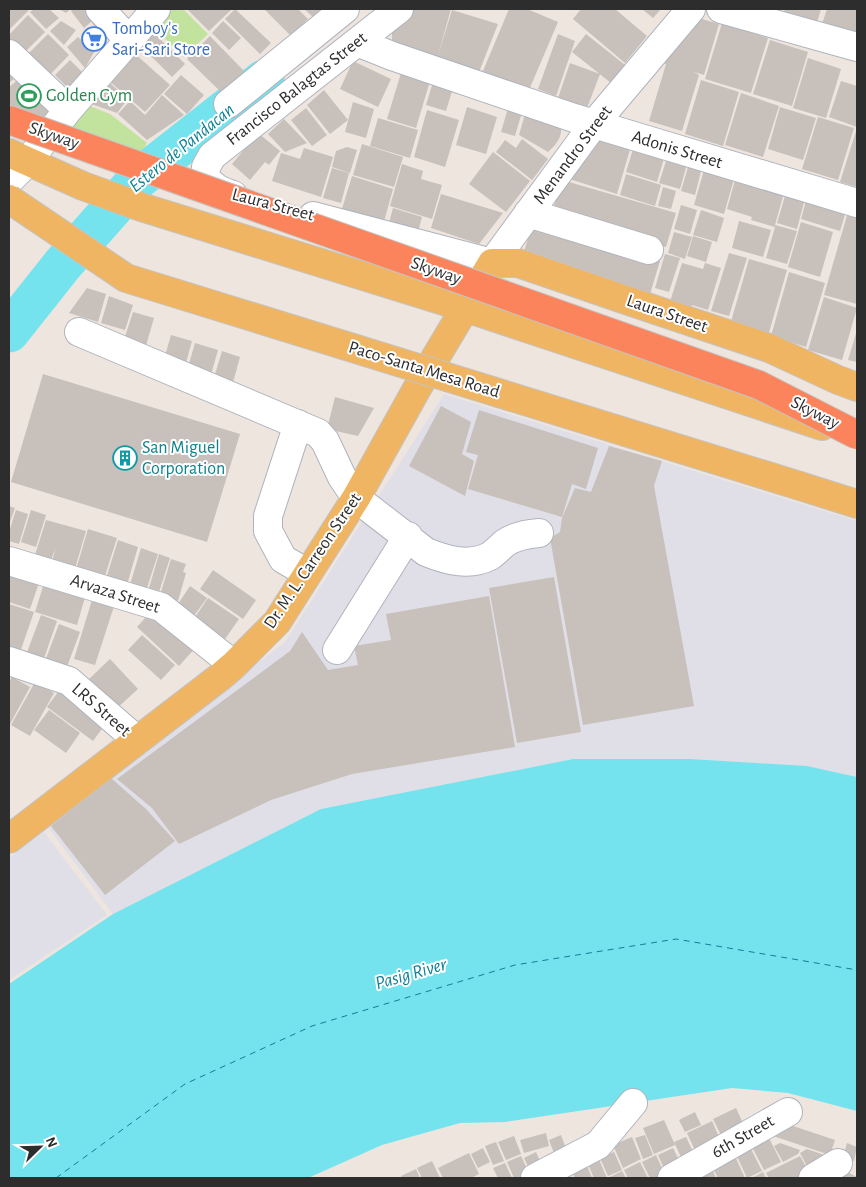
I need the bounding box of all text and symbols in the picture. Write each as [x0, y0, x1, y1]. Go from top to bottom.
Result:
place label: Tomboy's Sari-Sari Store [112, 20, 210, 59]
supermarket icon: Tomboy's Sari-Sari Store [81, 26, 107, 52]
street label: Francisco Balagtas Street [224, 29, 371, 149]
sports icon: Golden Gym [16, 83, 42, 109]
place label: Golden Gym [46, 87, 132, 105]
water label: Estero de Pandacan [126, 100, 238, 196]
street label: Menandro Street [530, 102, 616, 208]
street label: Skyway [27, 119, 82, 153]
street label: Adonis Street [630, 128, 725, 172]
street label: Laura Street [230, 185, 316, 225]
street label: Skyway [409, 254, 464, 288]
street label: Laura Street [624, 292, 710, 336]
street label: Paco-Santa Mesa Road [346, 338, 502, 402]
street label: Skyway [788, 393, 842, 433]
place label: San Miguel Corporation [142, 439, 225, 478]
building icon: San Miguel Corporation [112, 445, 138, 471]
street label: Dr. M. L. Carreon Street [261, 490, 365, 632]
street label: Arvaza Street [68, 571, 162, 617]
street label: LRS Street [68, 680, 134, 740]
water label: Pasig River [373, 955, 450, 993]
street label: 6th Street [709, 1112, 778, 1162]
north arrow [15, 1122, 65, 1172]
text: N [43, 1135, 59, 1150]

